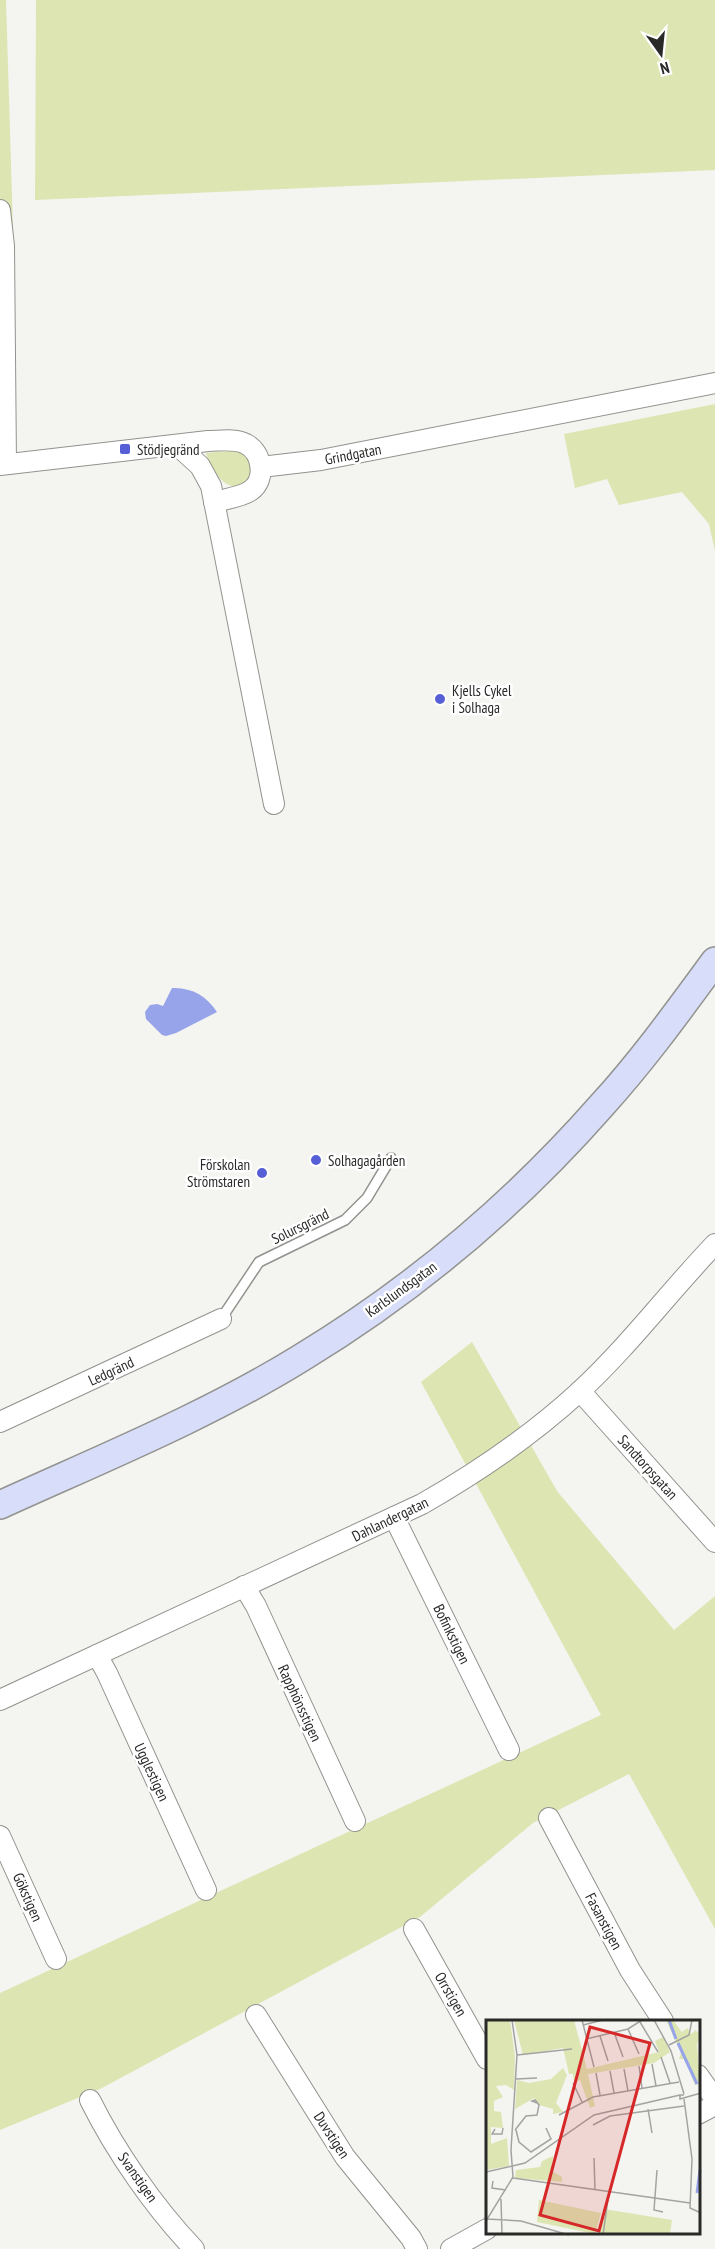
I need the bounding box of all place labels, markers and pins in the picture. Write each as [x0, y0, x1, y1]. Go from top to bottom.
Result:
place label: Stödjegränd [137, 440, 199, 459]
marker: Stödjegränd [118, 442, 132, 456]
place label: Kjells Cykel i Solhaga [452, 681, 512, 717]
marker: Kjells Cykel i Solhaga [433, 692, 447, 706]
place label: Solhagagården [328, 1151, 405, 1170]
marker: Solhagagården [309, 1153, 323, 1167]
place label: Förskolan Strömstaren [187, 1155, 250, 1191]
marker: Förskolan Strömstaren [255, 1166, 269, 1180]

